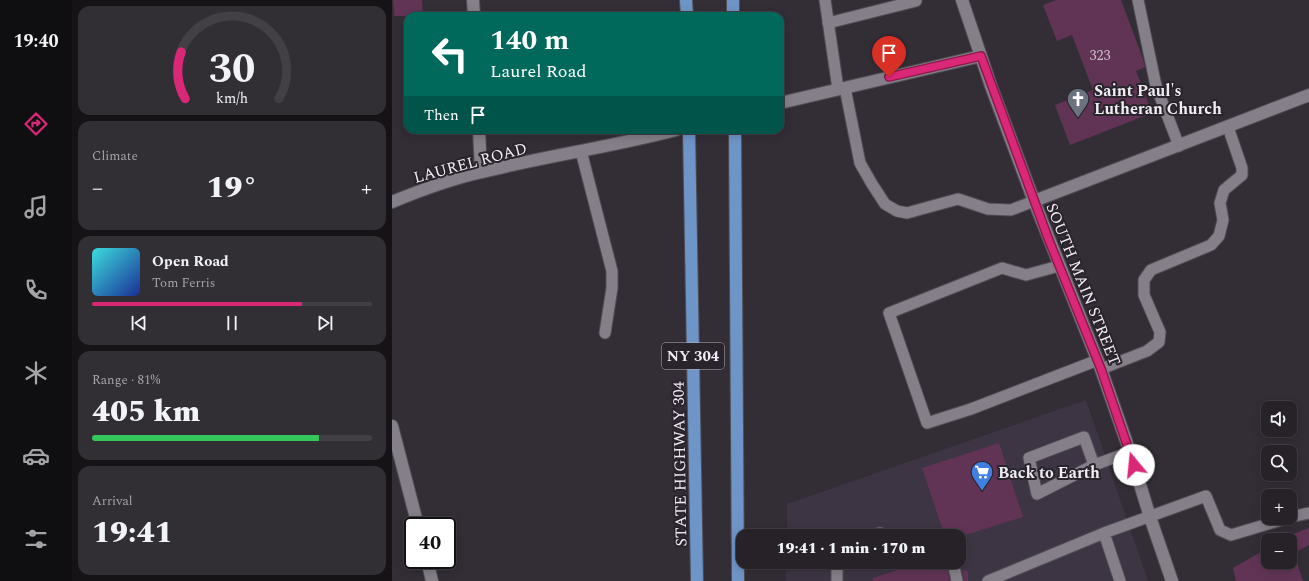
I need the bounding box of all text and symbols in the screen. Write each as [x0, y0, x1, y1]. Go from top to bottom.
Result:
text: 140 m [490, 19, 569, 62]
text: 19:40 [13, 28, 59, 55]
icon: left [424, 28, 476, 80]
pin [872, 36, 906, 77]
text: 30 [209, 37, 255, 100]
icon: arrive [878, 42, 900, 64]
house number: 323 [1090, 45, 1111, 66]
text: Laurel Road [490, 58, 587, 85]
place label: Saint Paul's Lutheran Church [1094, 79, 1222, 121]
church icon: Saint Paul's Lutheran Church [1065, 86, 1091, 119]
text: km/h [216, 87, 248, 109]
text: Then [424, 104, 459, 127]
icon: arrive [467, 104, 489, 126]
icon: directions [22, 110, 50, 138]
street label: LAUREL ROAD [411, 136, 530, 190]
text: Climate [92, 146, 138, 166]
text: 19° [207, 165, 258, 211]
text: − [92, 172, 103, 205]
text: + [361, 172, 372, 205]
icon: music [22, 193, 50, 221]
street label: SOUTH MAIN STREET [1039, 199, 1127, 370]
text: Open Road [152, 250, 229, 273]
text: Tom Ferris [152, 273, 215, 293]
icon: phone [22, 276, 50, 304]
icon: previous [128, 312, 150, 334]
icon: pause [221, 312, 243, 334]
icon: next [314, 312, 336, 334]
road number: NY 304 [662, 343, 724, 369]
icon: climate [22, 359, 50, 387]
text: Range · 81% [92, 370, 160, 390]
street label: STATE HIGHWAY 304 [667, 381, 693, 547]
text: 405 km [92, 389, 200, 435]
map controls [1261, 401, 1297, 569]
button: sound [1261, 401, 1297, 437]
icon: car [22, 442, 50, 470]
position arrow [1113, 444, 1155, 486]
button: search [1261, 445, 1297, 481]
supermarket icon: Back to Earth [969, 459, 995, 492]
place label: Back to Earth [998, 461, 1100, 485]
button: + [1261, 489, 1297, 525]
text: Arrival [92, 491, 133, 511]
text: 19:41 [92, 510, 172, 556]
speed limit sign: 40 [404, 517, 456, 569]
icon: filters [22, 525, 50, 553]
button: − [1261, 533, 1297, 569]
text: 19:41 · 1 min · 170 m [777, 537, 925, 560]

